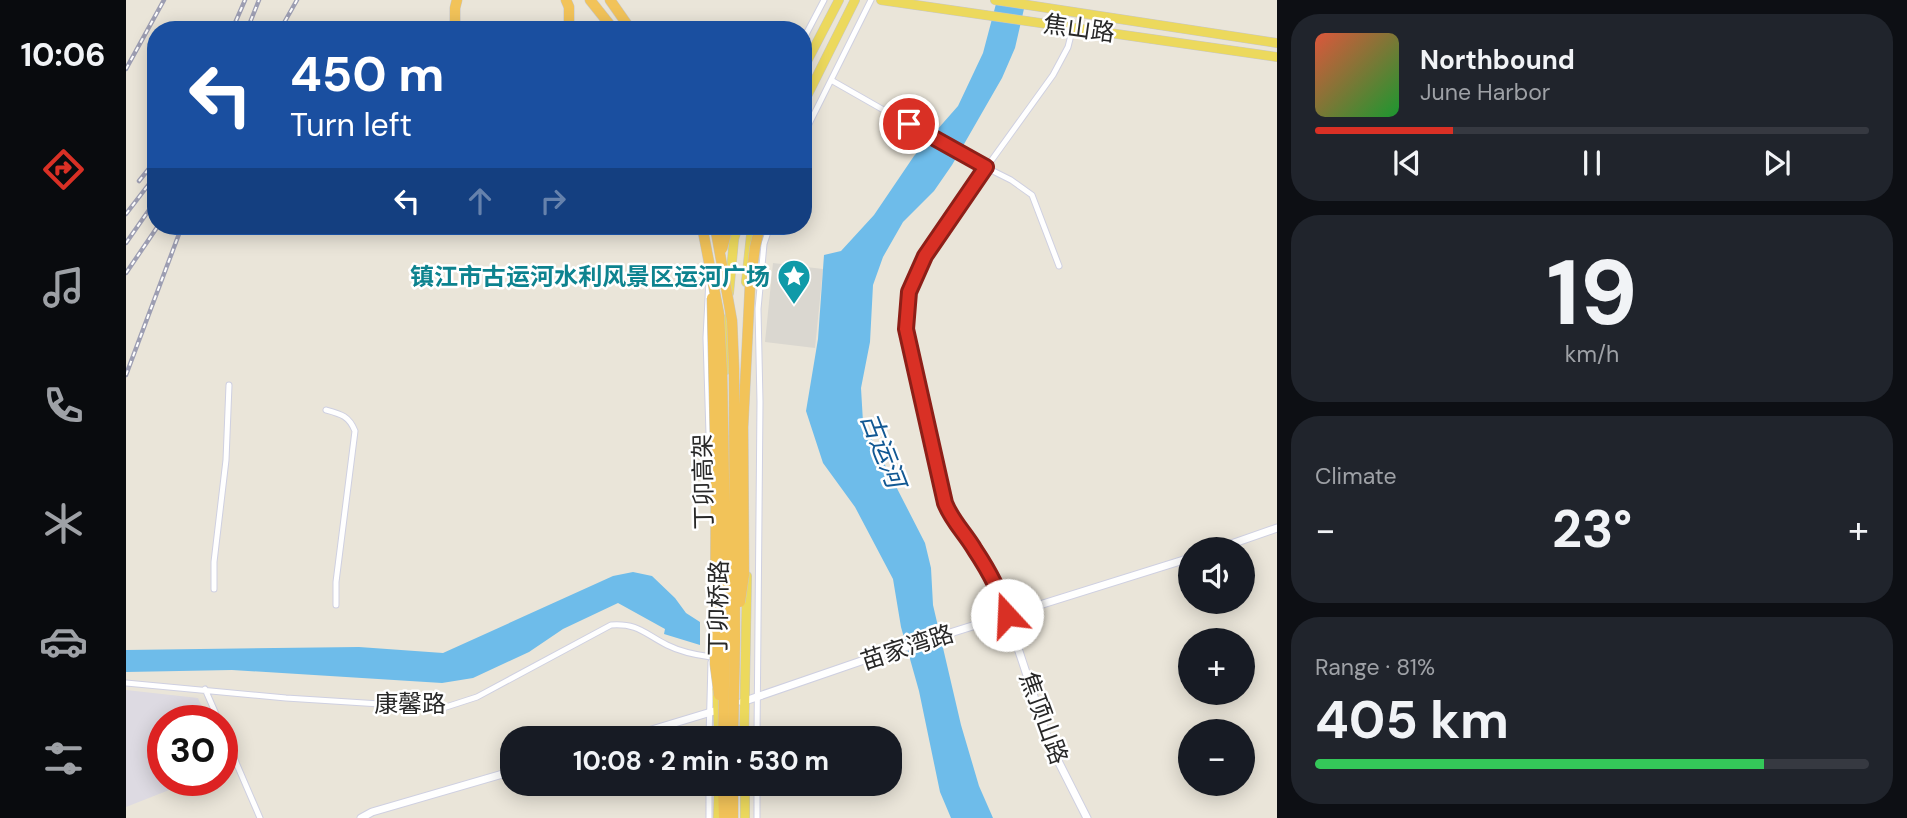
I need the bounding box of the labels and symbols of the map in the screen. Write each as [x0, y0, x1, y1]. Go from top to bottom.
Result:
street label: 焦山路 [1041, 8, 1117, 48]
pin [879, 94, 939, 154]
place icon: 镇江市古运河水利风景区运河广场 [775, 257, 813, 306]
place label: 镇江市古运河水利风景区运河广场 [410, 261, 770, 292]
water label: 古运河 [853, 407, 915, 497]
street label: 丁卯高架 [687, 434, 719, 530]
street label: 丁卯桥路 [702, 560, 734, 656]
position arrow [970, 578, 1044, 652]
street label: 苗家湾路 [857, 617, 957, 677]
street label: 焦顶山路 [1013, 668, 1075, 768]
street label: 康馨路 [374, 688, 446, 719]
speed limit sign: 30 [147, 705, 238, 796]

